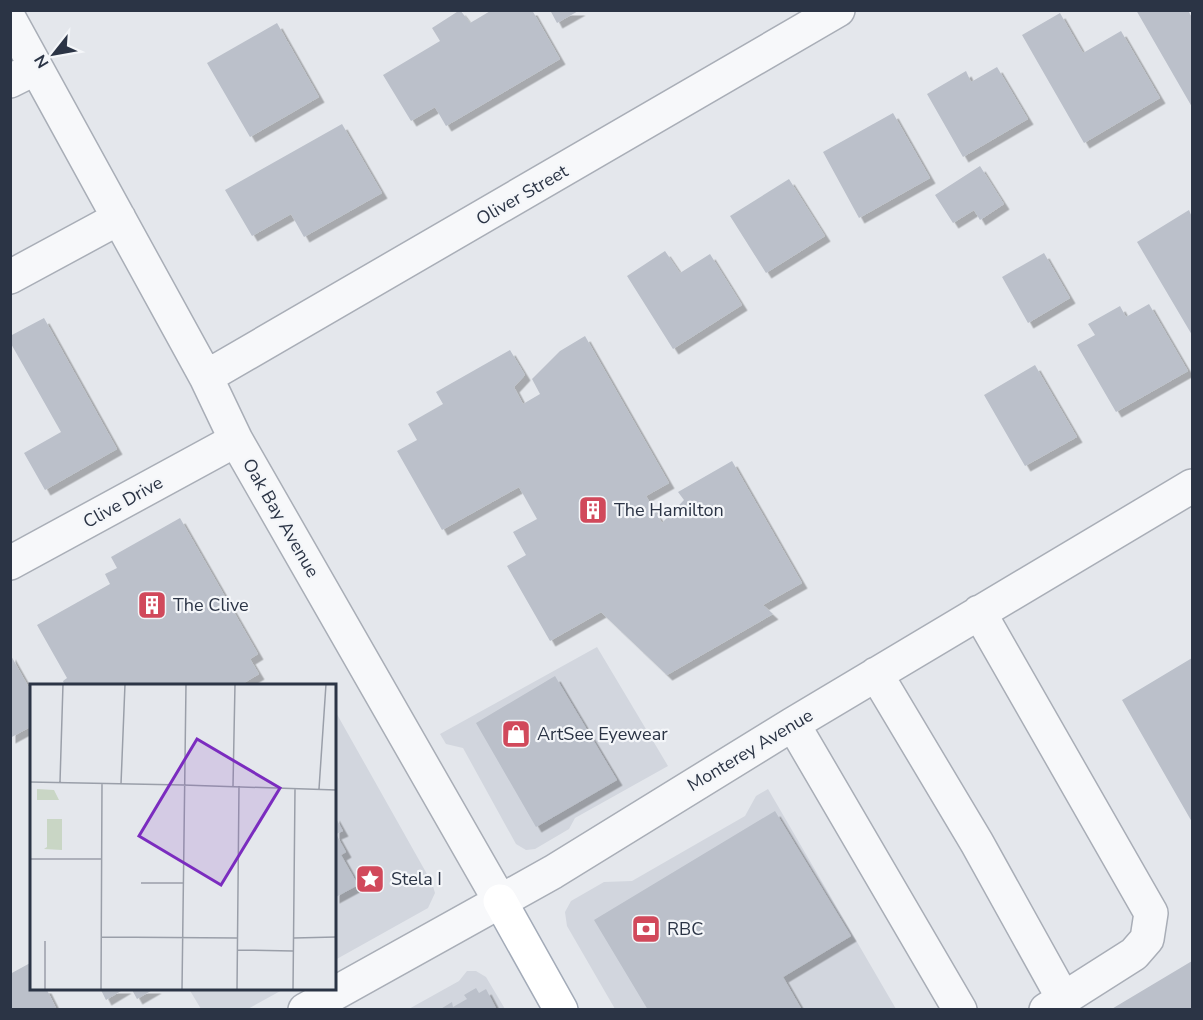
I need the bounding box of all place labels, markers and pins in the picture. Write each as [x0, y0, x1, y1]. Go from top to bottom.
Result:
building icon: The Hamilton [577, 494, 609, 526]
place label: The Hamilton [614, 498, 724, 522]
building icon: The Clive [136, 589, 168, 621]
place label: The Clive [173, 593, 249, 617]
shop icon: ArtSee Eyewear [500, 718, 532, 750]
place label: ArtSee Eyewear [537, 722, 668, 746]
place icon: Stela I [354, 863, 386, 895]
place label: Stela I [391, 867, 442, 891]
bank icon: RBC [630, 913, 662, 945]
place label: RBC [667, 917, 703, 941]

